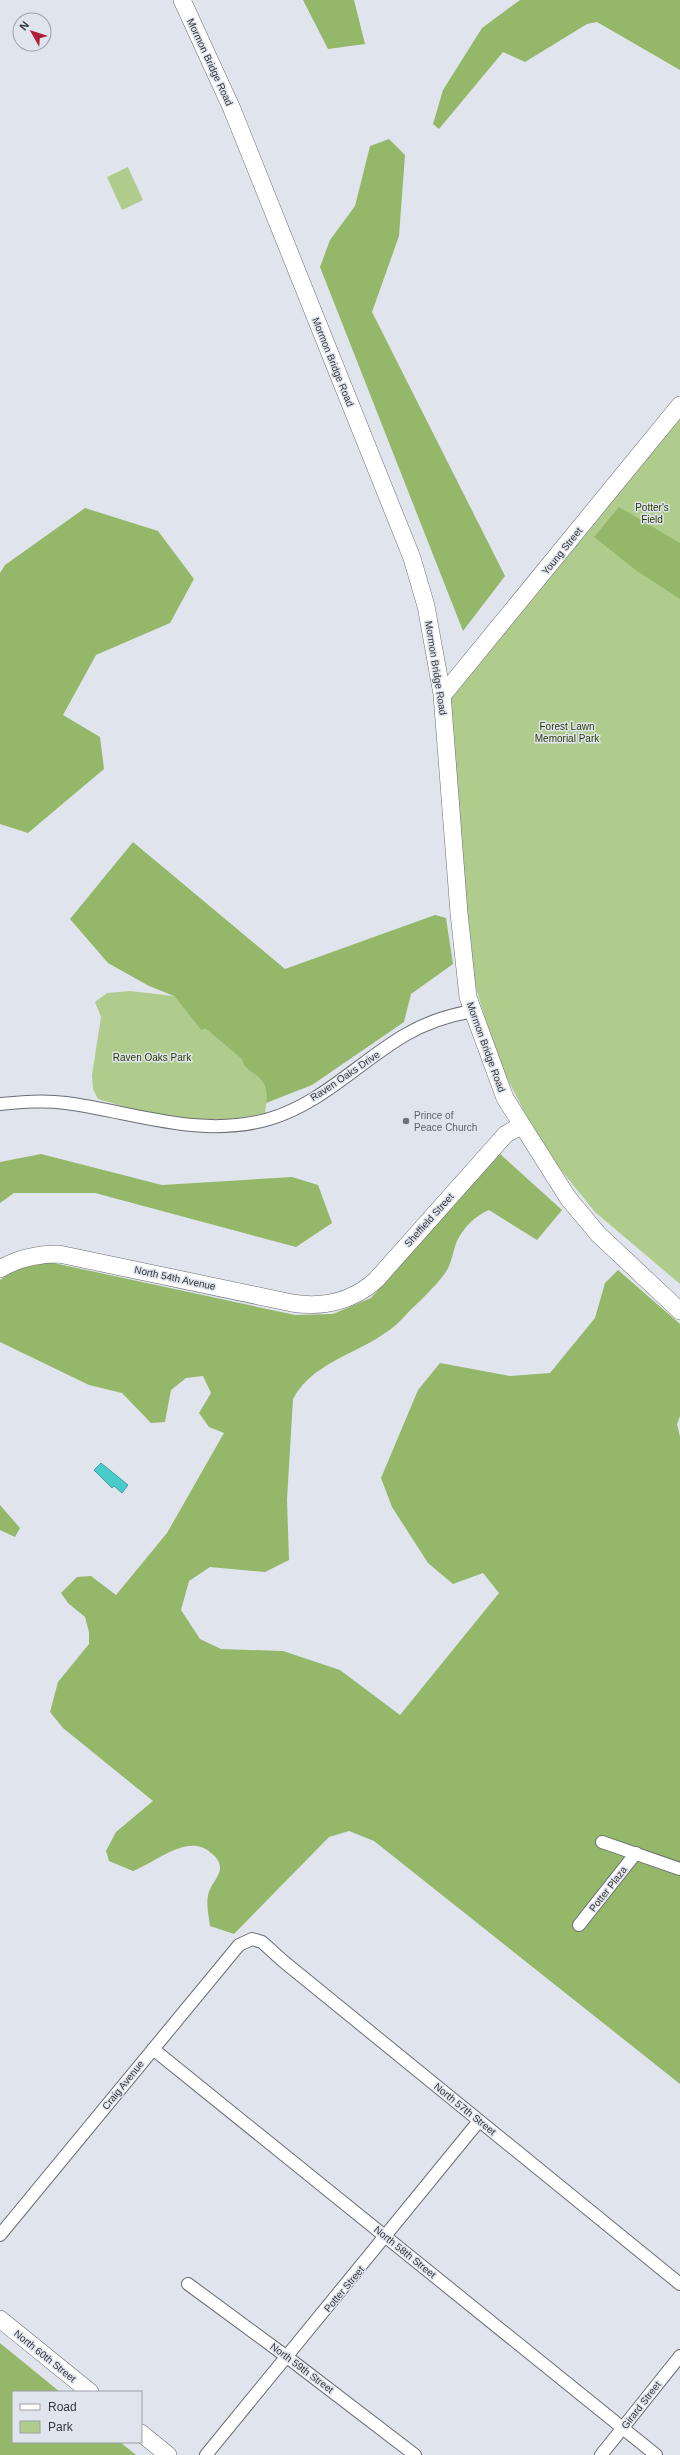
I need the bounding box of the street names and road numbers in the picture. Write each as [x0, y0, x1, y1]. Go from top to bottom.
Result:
street label: Mormon Bridge Road [185, 17, 235, 107]
street label: Mormon Bridge Road [310, 316, 356, 408]
street label: Young Street [540, 525, 584, 577]
street label: Mormon Bridge Road [423, 620, 449, 716]
street label: Mormon Bridge Road [465, 1000, 507, 1094]
street label: Raven Oaks Drive [308, 1049, 382, 1103]
street label: Sheffield Street [402, 1191, 456, 1249]
street label: North 54th Avenue [133, 1264, 217, 1292]
street label: Potter Plaza [587, 1864, 629, 1914]
street label: Craig Avenue [100, 2058, 146, 2112]
street label: North 57th Street [432, 2081, 498, 2137]
street label: North 58th Street [372, 2224, 438, 2280]
street label: Potter Street [322, 2264, 366, 2314]
street label: North 60th Street [12, 2328, 78, 2384]
street label: North 59th Street [268, 2341, 336, 2395]
street label: Girard Street [619, 2379, 663, 2431]

